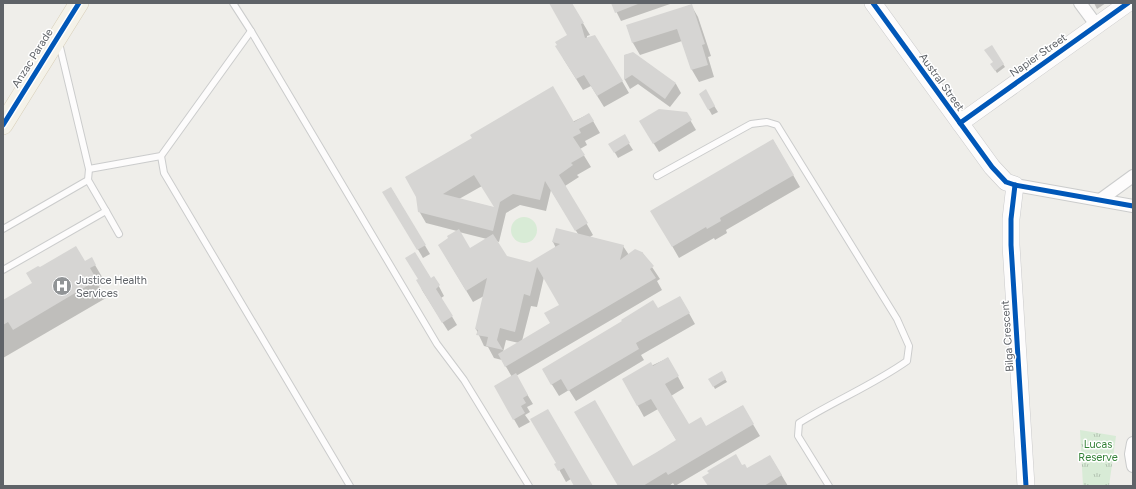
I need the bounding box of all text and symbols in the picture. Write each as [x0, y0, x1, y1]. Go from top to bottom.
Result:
street label: Anzac Parade [9, 26, 56, 90]
street label: Napier Street [1007, 31, 1069, 80]
street label: Austral Street [916, 51, 967, 114]
place label: Justice Health Services [76, 274, 147, 300]
hospital icon: Justice Health Services [51, 275, 73, 297]
street label: Bilga Crescent [999, 300, 1016, 372]
park label: Lucas Reserve [1078, 438, 1118, 464]

